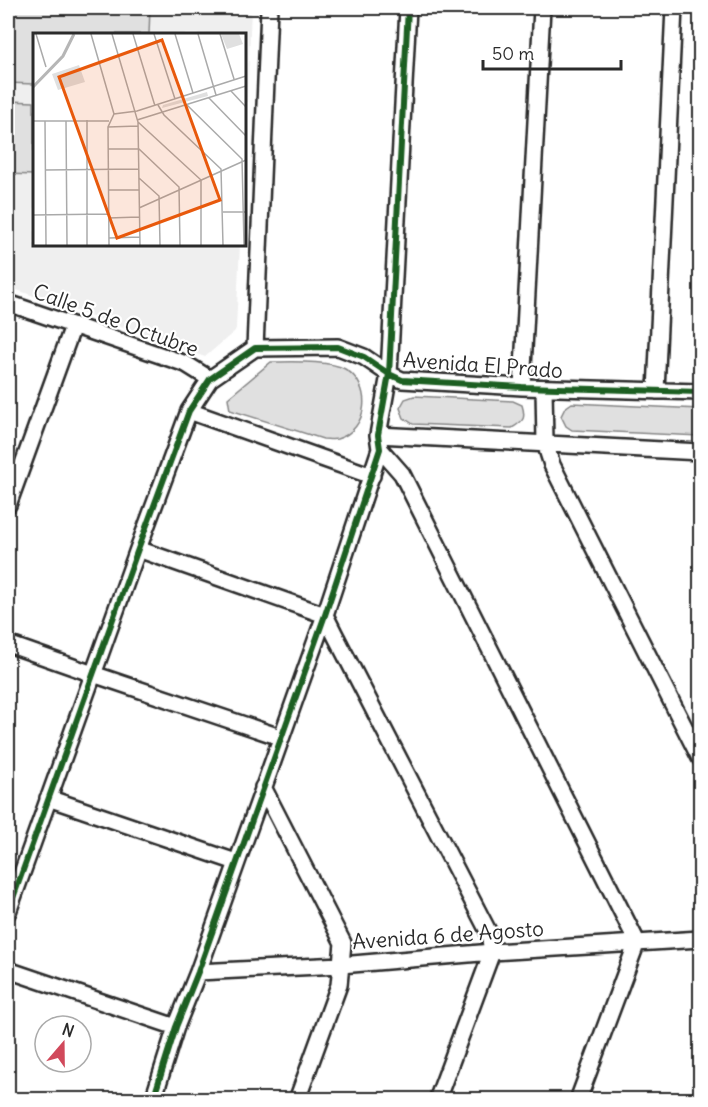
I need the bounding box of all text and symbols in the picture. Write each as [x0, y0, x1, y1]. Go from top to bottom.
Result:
inset map [33, 33, 246, 246]
scale bar [483, 33, 621, 71]
text: 50 m [492, 42, 534, 65]
street label: Calle 5 de Octubre [30, 278, 202, 362]
street label: Avenida El Prado [402, 346, 564, 384]
street label: Avenida 6 de Agosto [351, 915, 545, 955]
north arrow [33, 1014, 93, 1074]
text: N [60, 1019, 77, 1041]

